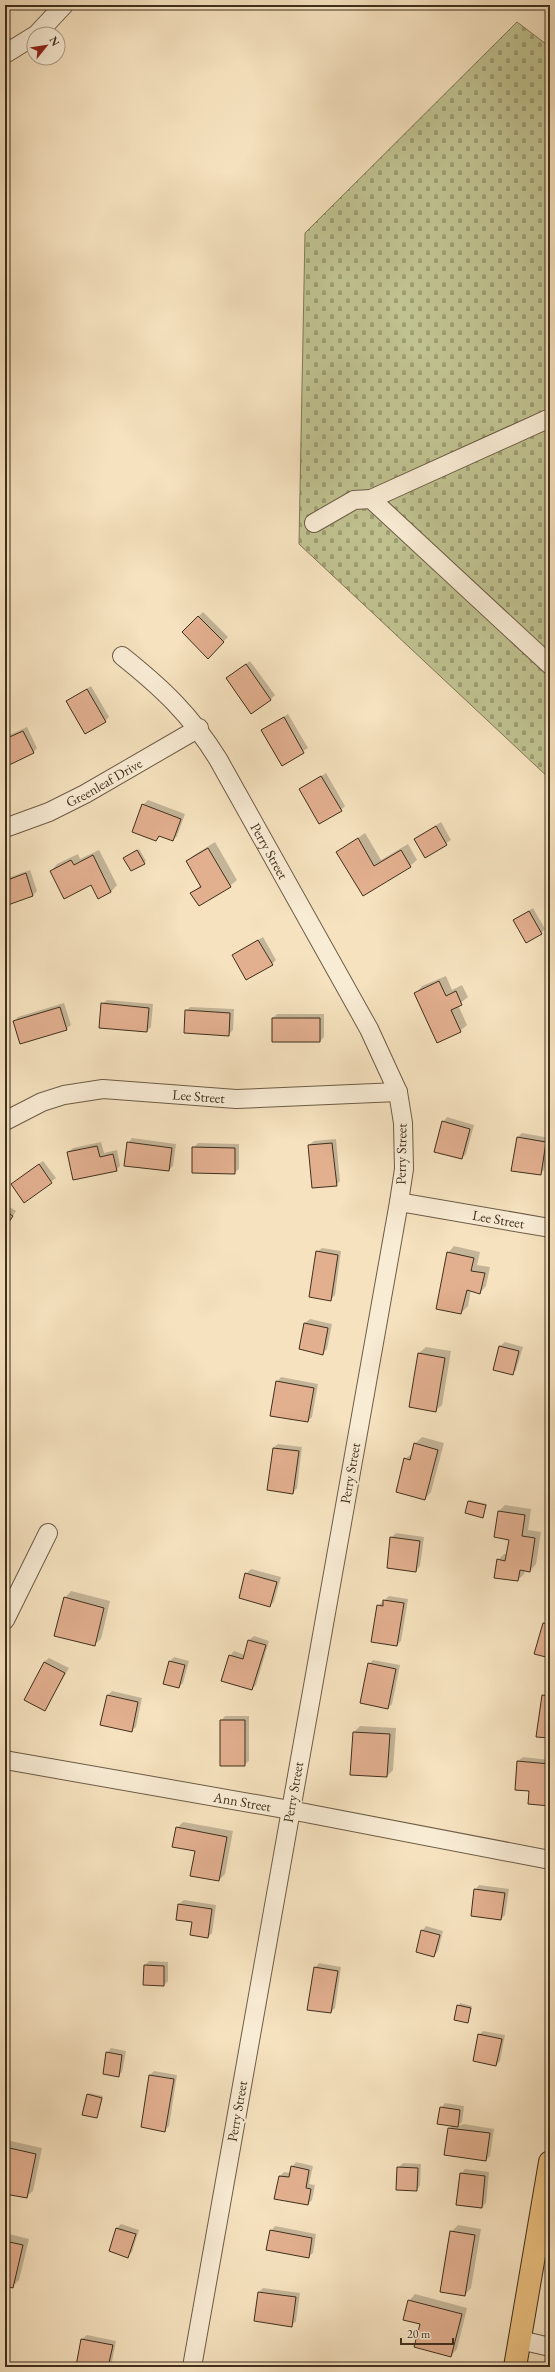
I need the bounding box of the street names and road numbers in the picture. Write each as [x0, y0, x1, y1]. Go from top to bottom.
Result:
street label: Greenleaf Drive [63, 754, 146, 811]
street label: Perry Street [247, 820, 293, 883]
street label: Lee Street [172, 1085, 226, 1107]
street label: Perry Street [391, 1122, 411, 1185]
street label: Lee Street [471, 1206, 527, 1233]
street label: Perry Street [336, 1441, 364, 1505]
street label: Perry Street [279, 1760, 307, 1824]
street label: Ann Street [211, 1788, 273, 1816]
street label: Perry Street [223, 2079, 251, 2143]

